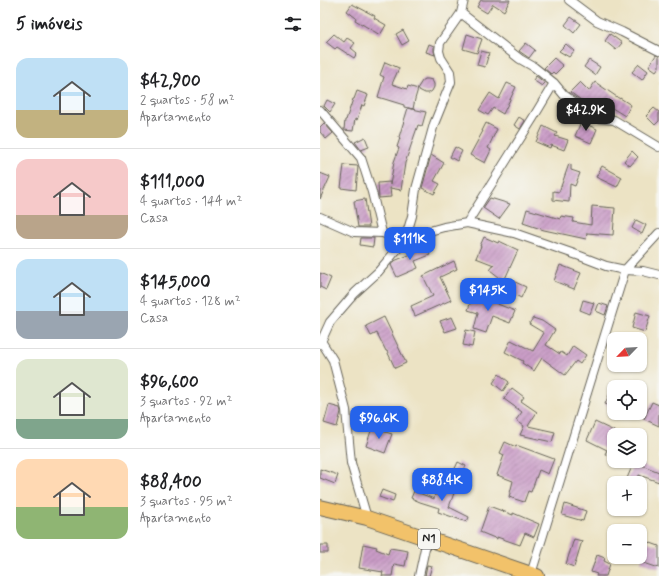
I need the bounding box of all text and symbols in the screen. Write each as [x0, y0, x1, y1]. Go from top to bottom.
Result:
text: 5 imóveis [16, 13, 83, 35]
icon: filters [282, 13, 304, 35]
text: $42,900 [140, 70, 201, 92]
icon: home [48, 74, 96, 122]
text: 2 quartos · 58 m² [140, 92, 235, 109]
pin: $42.9K [553, 98, 619, 132]
text: $42.9K [566, 102, 606, 119]
text: Apartamento [140, 109, 211, 126]
text: $111,000 [140, 171, 205, 193]
icon: home [48, 175, 96, 223]
text: 4 quartos · 144 m² [140, 193, 242, 210]
text: Casa [140, 210, 168, 227]
pin: $111K [382, 227, 438, 261]
text: $111K [393, 231, 427, 248]
text: $145,000 [140, 271, 211, 293]
icon: home [48, 275, 96, 323]
pin: $145K [460, 278, 516, 312]
text: $145K [469, 282, 507, 299]
text: 4 quartos · 128 m² [140, 293, 241, 310]
text: Casa [140, 310, 168, 327]
north arrow [607, 332, 647, 372]
map controls [607, 332, 647, 564]
text: $96,600 [140, 371, 199, 393]
icon: home [48, 375, 96, 423]
button: locate [607, 380, 647, 420]
text: 3 quartos · 92 m² [140, 393, 232, 410]
pin: $96.6K [346, 406, 412, 440]
text: Apartamento [140, 410, 211, 427]
text: $96.6K [359, 410, 399, 427]
button: layers [607, 428, 647, 468]
pin: $88.4K [409, 468, 475, 502]
text: $88,400 [140, 471, 202, 493]
text: $88.4K [421, 472, 463, 489]
icon: home [48, 475, 96, 523]
button: + [607, 476, 647, 516]
text: 3 quartos · 95 m² [140, 493, 232, 510]
text: Apartamento [140, 510, 211, 527]
button: − [607, 524, 647, 564]
road number: N1 [418, 529, 440, 549]

